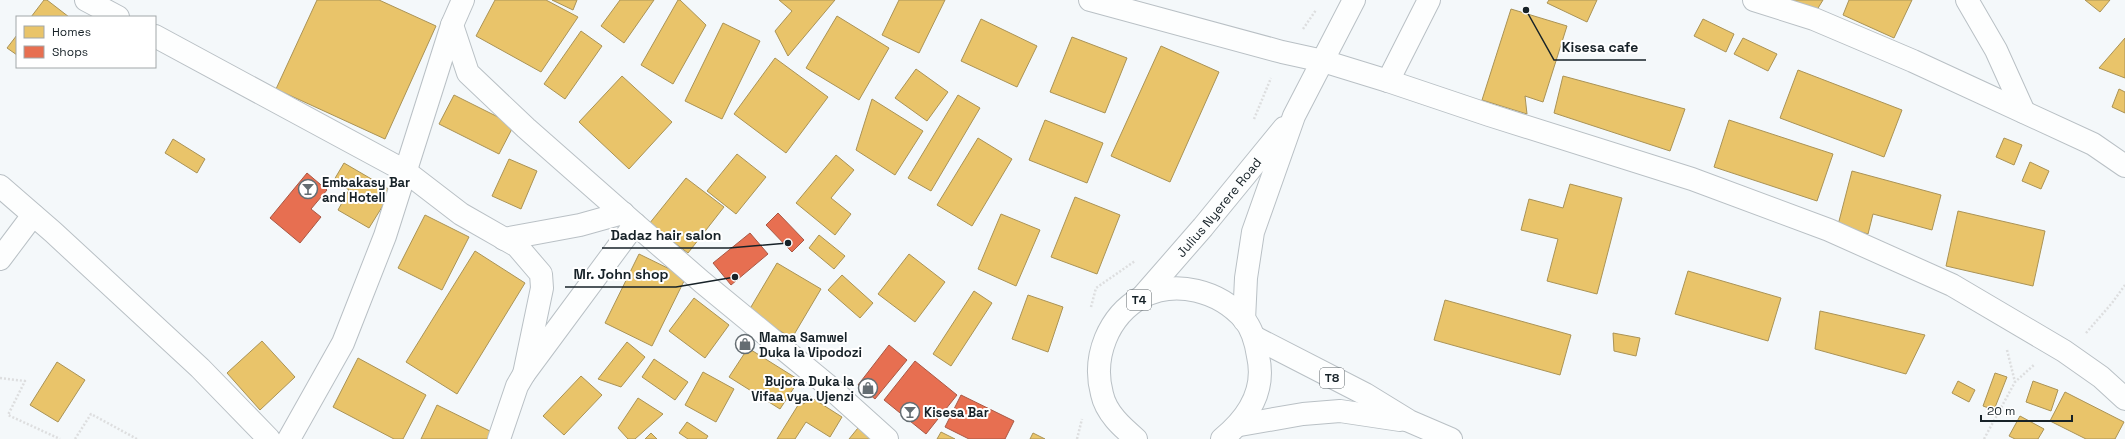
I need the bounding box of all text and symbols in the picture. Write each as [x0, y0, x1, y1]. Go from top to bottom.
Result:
legend [16, 16, 156, 68]
text: Homes [52, 24, 91, 40]
callout: Kisesa cafe [1554, 34, 1646, 60]
text: Kisesa cafe [1562, 38, 1638, 56]
text: Shops [52, 44, 88, 60]
street label: Julius Nyerere Road [1173, 154, 1265, 261]
place label: Embakasy Bar and Hotell [322, 174, 410, 206]
bar icon: Embakasy Bar and Hotell [297, 178, 319, 200]
callout: Dadaz hair salon [602, 222, 729, 248]
text: Dadaz hair salon [611, 226, 721, 244]
callout: Mr. John shop [565, 261, 676, 287]
text: Mr. John shop [574, 265, 669, 283]
road number: T4 [1127, 290, 1151, 310]
place label: Mama Samwel Duka la Vipodozi [759, 329, 862, 361]
shop icon: Mama Samwel Duka la Vipodozi [734, 333, 756, 355]
road number: T8 [1320, 368, 1344, 388]
place label: Bujora Duka la Vifaa vya. Ujenzi [751, 373, 854, 405]
shop icon: Bujora Duka la Vifaa vya. Ujenzi [857, 377, 879, 399]
scale bar [1981, 397, 2072, 423]
bar icon: Kisesa Bar [899, 401, 921, 423]
text: 20 m [1987, 403, 2015, 419]
place label: Kisesa Bar [924, 404, 989, 421]

